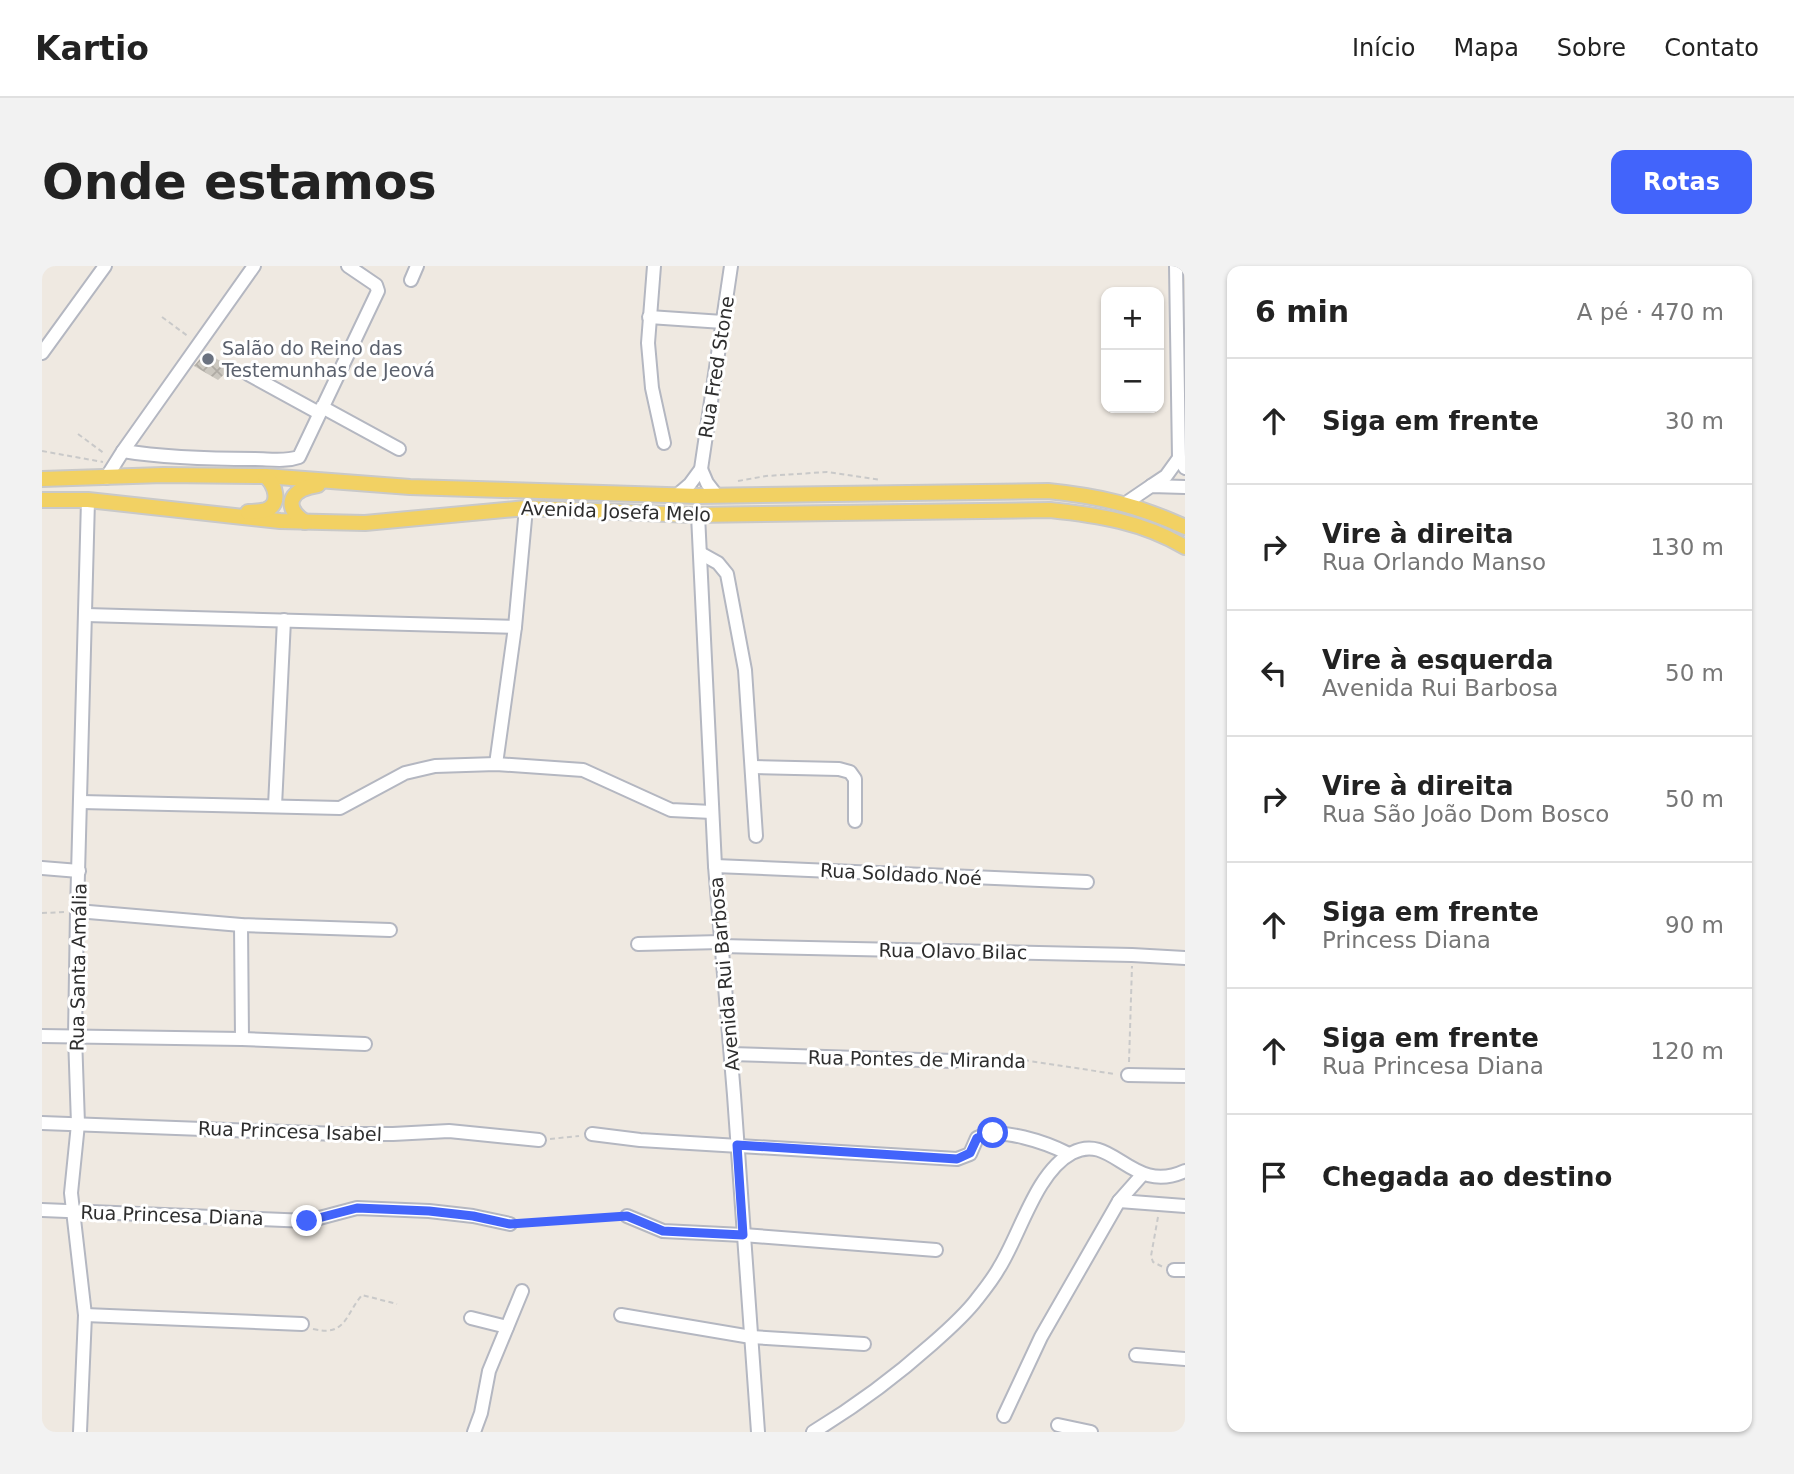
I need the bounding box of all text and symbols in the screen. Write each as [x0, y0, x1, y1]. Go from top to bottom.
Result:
text: Kartio [35, 29, 149, 68]
text: Início [1352, 34, 1416, 62]
text: Mapa [1454, 34, 1519, 62]
text: Sobre [1557, 34, 1626, 62]
text: Contato [1664, 34, 1759, 62]
button: Rotas [1611, 150, 1752, 214]
text: Onde estamos [42, 154, 437, 211]
map controls [1101, 287, 1164, 413]
button: + [1101, 287, 1164, 350]
street label: Rua Fred Stone [694, 294, 738, 440]
text: 6 min [1255, 294, 1349, 329]
text: A pé · 470 m [1577, 299, 1724, 325]
place label: Salão do Reino das Testemunhas de Jeová [221, 337, 435, 381]
button: − [1101, 350, 1164, 413]
marker: Salão do Reino das Testemunhas de Jeová [200, 351, 216, 367]
icon: ahead [1255, 402, 1293, 440]
text: Siga em frente [1322, 406, 1539, 436]
text: 30 m [1665, 408, 1724, 434]
street label: Avenida Josefa Melo [521, 497, 711, 525]
text: Vire à direita [1322, 519, 1514, 549]
icon: right [1255, 528, 1293, 566]
text: 130 m [1650, 534, 1724, 560]
text: Rua Orlando Manso [1322, 549, 1546, 575]
text: Vire à esquerda [1322, 645, 1554, 675]
icon: left [1255, 654, 1293, 692]
text: 50 m [1665, 660, 1724, 686]
text: Avenida Rui Barbosa [1322, 675, 1558, 701]
text: Vire à direita [1322, 771, 1514, 801]
icon: right [1255, 780, 1293, 818]
text: 50 m [1665, 786, 1724, 812]
text: Rua São João Dom Bosco [1322, 801, 1609, 827]
street label: Rua Soldado Noé [820, 859, 982, 889]
street label: Avenida Rui Barbosa [705, 876, 743, 1072]
street label: Rua Santa Amália [66, 883, 90, 1051]
text: Siga em frente [1322, 897, 1539, 927]
icon: ahead [1255, 906, 1293, 944]
text: 90 m [1665, 912, 1724, 938]
text: Princess Diana [1322, 927, 1491, 953]
street label: Rua Olavo Bilac [879, 939, 1027, 963]
text: Siga em frente [1322, 1023, 1539, 1053]
icon: ahead [1255, 1032, 1293, 1070]
text: 120 m [1650, 1038, 1724, 1064]
street label: Rua Pontes de Miranda [808, 1046, 1026, 1072]
text: Rua Princesa Diana [1322, 1053, 1544, 1079]
street label: Rua Princesa Isabel [198, 1117, 382, 1145]
route start [977, 1117, 1008, 1148]
icon: arrive [1255, 1158, 1293, 1196]
text: Chegada ao destino [1322, 1162, 1612, 1192]
street label: Rua Princesa Diana [80, 1201, 264, 1229]
route end [291, 1205, 322, 1236]

